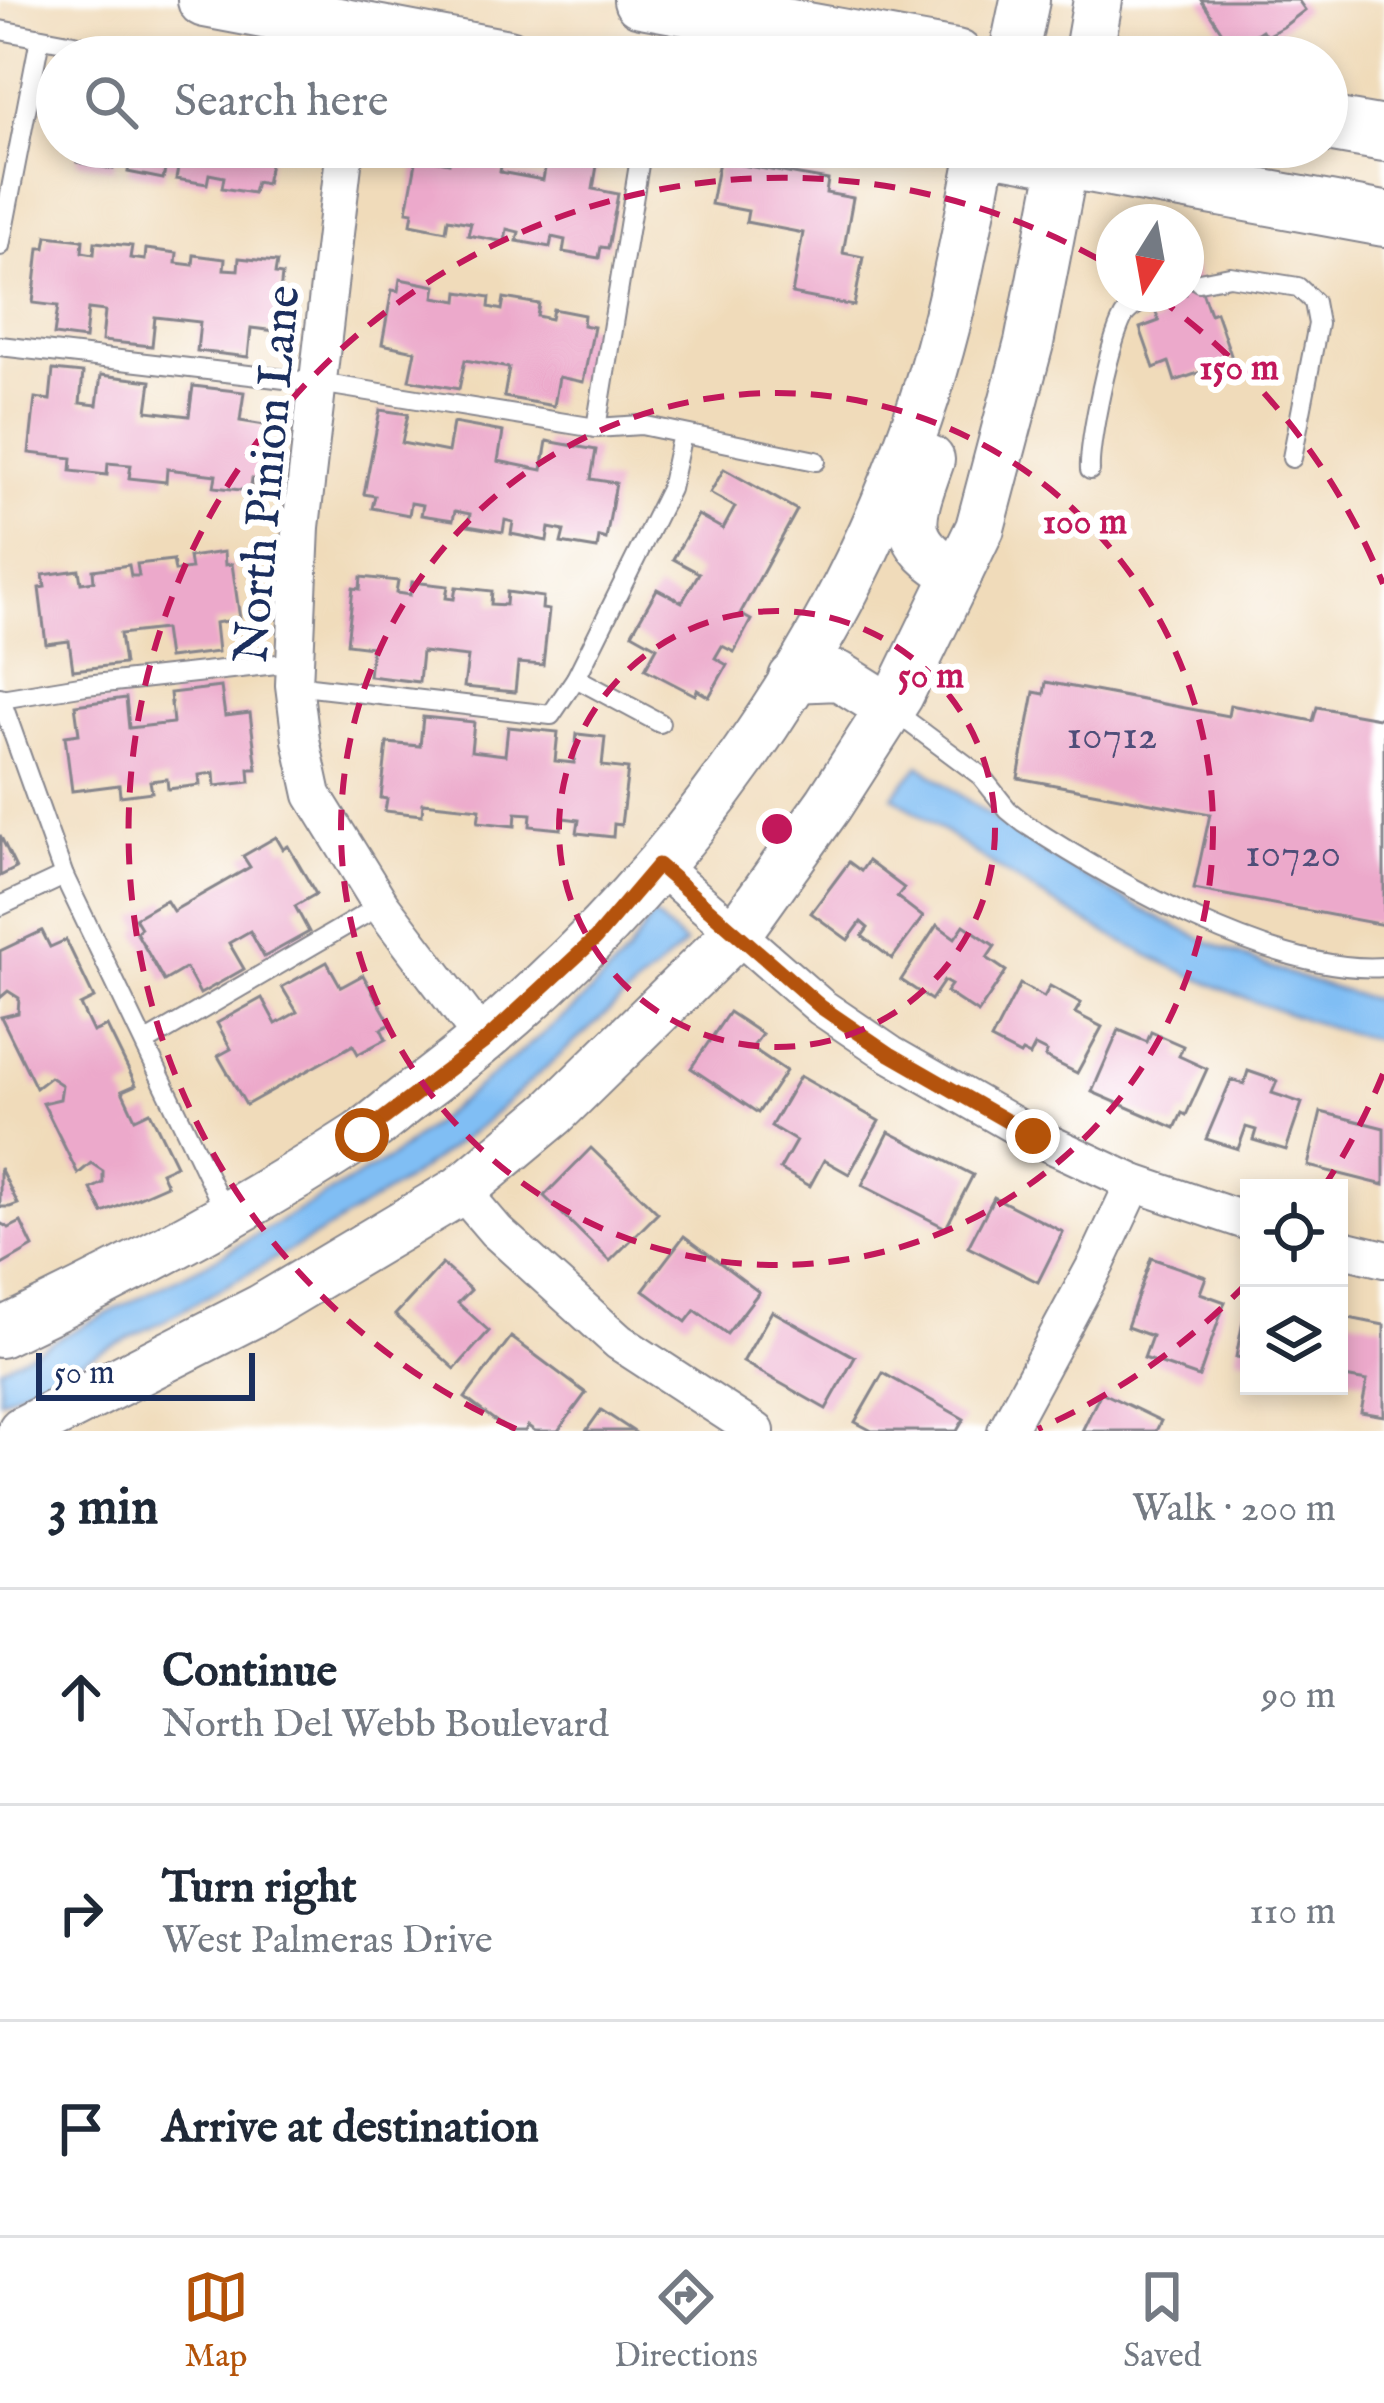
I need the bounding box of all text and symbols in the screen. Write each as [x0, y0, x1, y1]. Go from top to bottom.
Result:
search box [36, 36, 1348, 168]
icon: search [78, 69, 144, 135]
text: Search here [174, 74, 388, 131]
north arrow [1096, 204, 1204, 312]
street label: North Pinion Lane [223, 283, 315, 666]
text: 150 m [1199, 346, 1279, 392]
text: 100 m [1043, 500, 1127, 546]
text: 50 m [898, 654, 964, 700]
house number: 10712 [1066, 710, 1158, 763]
centre of rings [756, 808, 798, 850]
house number: 10720 [1245, 828, 1341, 881]
route start [335, 1108, 389, 1162]
route end [1006, 1109, 1060, 1163]
map controls [1240, 1179, 1348, 1395]
button: locate [1240, 1179, 1348, 1287]
button: layers [1240, 1287, 1348, 1395]
scale bar [36, 1347, 255, 1400]
text: 50 m [54, 1353, 115, 1395]
text: 3 min [48, 1477, 158, 1542]
text: Walk · 200 m [1132, 1485, 1336, 1534]
text: Continue [162, 1644, 337, 1701]
icon: ahead [48, 1664, 114, 1730]
text: 90 m [1261, 1672, 1336, 1721]
text: North Del Webb Boulevard [162, 1701, 609, 1750]
text: Turn right [162, 1860, 357, 1917]
icon: right [48, 1880, 114, 1946]
text: 110 m [1249, 1888, 1336, 1937]
text: West Palmeras Drive [162, 1917, 493, 1966]
icon: arrive [48, 2096, 114, 2162]
text: Arrive at destination [162, 2100, 539, 2157]
tab: Map [183, 2264, 249, 2378]
tab: Directions [614, 2264, 758, 2378]
tab: Saved [1123, 2264, 1201, 2378]

